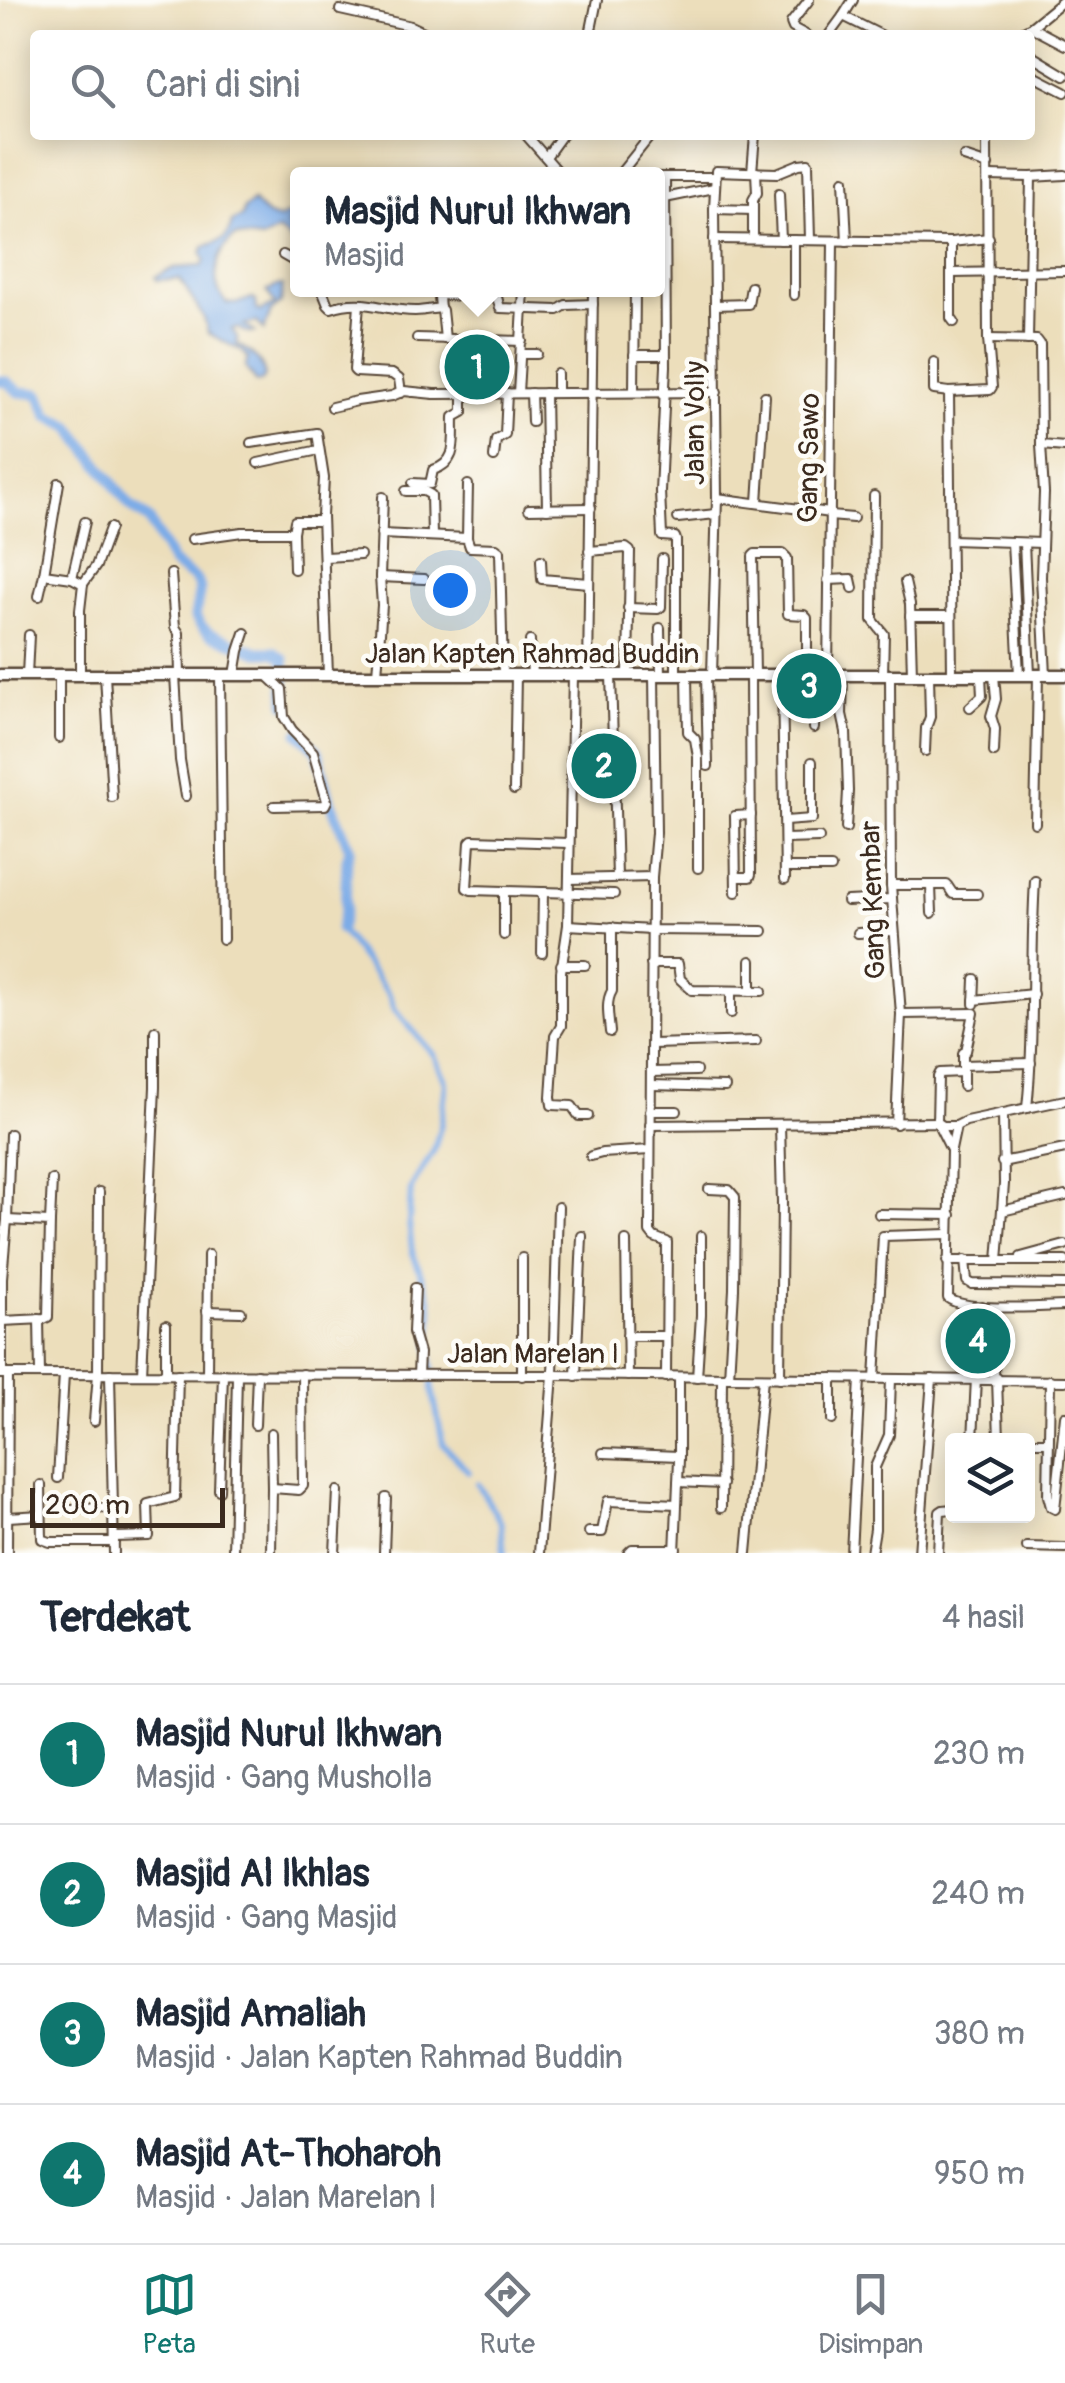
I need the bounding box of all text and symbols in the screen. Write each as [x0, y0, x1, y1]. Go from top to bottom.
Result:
search box [30, 30, 1035, 140]
icon: search [65, 58, 120, 113]
text: Cari di sini [145, 61, 300, 109]
popup [290, 167, 665, 297]
text: Masjid Nurul Ikhwan [324, 188, 631, 236]
text: Masjid [324, 236, 405, 276]
pin: 1 [444, 330, 510, 404]
street label: Jalan Volly [678, 361, 713, 485]
street label: Gang Sawo [791, 393, 828, 523]
your location [425, 565, 476, 616]
street label: Jalan Kapten Rahmad Buddin [365, 637, 699, 672]
pin: 3 [776, 648, 842, 724]
pin: 2 [572, 728, 636, 804]
street label: Gang Kembar [853, 820, 894, 980]
pin: 4 [946, 1304, 1010, 1378]
street label: Jalan Marelan I [447, 1337, 619, 1372]
map controls [945, 1433, 1035, 1523]
button: layers [945, 1433, 1035, 1523]
scale bar [30, 1483, 225, 1528]
text: 200 m [45, 1488, 130, 1523]
text: Terdekat [40, 1592, 190, 1644]
text: 4 hasil [942, 1598, 1025, 1638]
text: Masjid Nurul Ikhwan [135, 1710, 442, 1758]
text: 1 [66, 1734, 79, 1774]
text: 230 m [933, 1734, 1025, 1774]
text: Masjid · Gang Musholla [135, 1758, 432, 1798]
text: Masjid Al Ikhlas [135, 1850, 369, 1898]
text: 2 [64, 1874, 81, 1914]
text: 240 m [931, 1874, 1025, 1914]
text: Masjid · Gang Masjid [135, 1898, 397, 1938]
text: Masjid Amaliah [135, 1990, 366, 2038]
text: 3 [64, 2014, 81, 2054]
text: 380 m [934, 2014, 1025, 2054]
text: Masjid · Jalan Kapten Rahmad Buddin [135, 2038, 623, 2078]
text: Masjid At-Thoharoh [135, 2130, 441, 2178]
text: 4 [63, 2154, 82, 2194]
text: 950 m [934, 2154, 1025, 2194]
text: Masjid · Jalan Marelan I [135, 2178, 437, 2218]
tab: Peta [142, 2267, 197, 2362]
tab: Rute [480, 2267, 535, 2362]
tab: Disimpan [818, 2267, 923, 2362]

